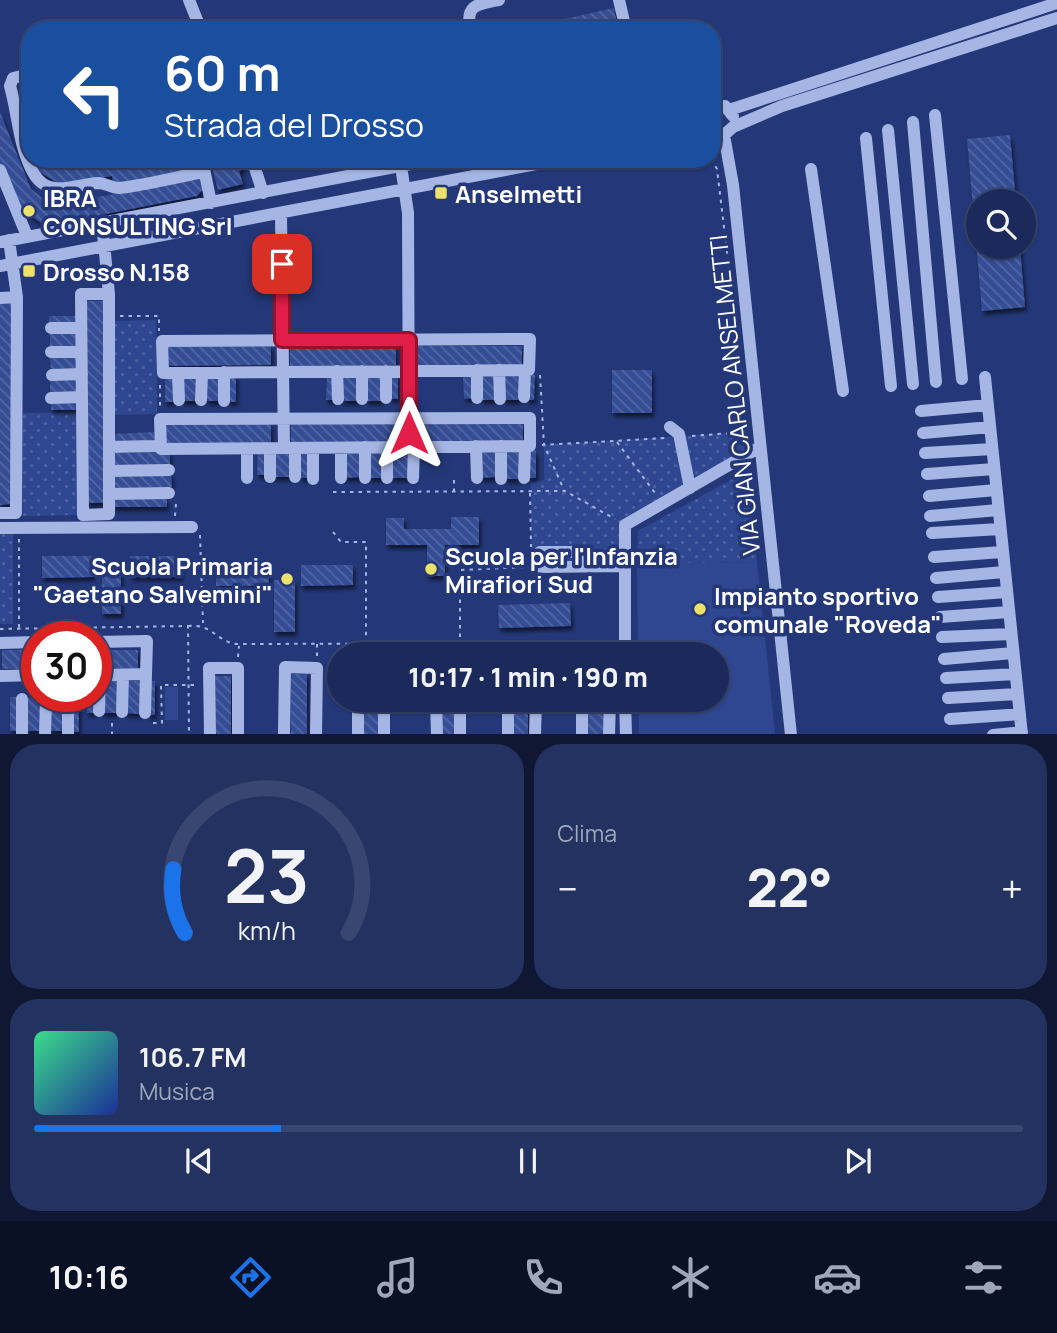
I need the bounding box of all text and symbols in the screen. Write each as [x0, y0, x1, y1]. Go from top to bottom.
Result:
text: 60 m [164, 39, 281, 106]
icon: left [49, 49, 140, 140]
text: Strada del Drosso [164, 103, 424, 147]
place label: Anselmetti [455, 177, 582, 210]
place label: IBRA CONSULTING Srl [43, 181, 232, 242]
marker: Anselmetti [433, 185, 449, 201]
map controls [966, 189, 1036, 259]
button: search [966, 189, 1036, 259]
marker: IBRA CONSULTING Srl [21, 203, 37, 219]
street label: VIA GIAN CARLO ANSELMETTI [701, 233, 767, 557]
pin [252, 234, 312, 294]
icon: arrive [263, 245, 301, 283]
place label: Drosso N.158 [43, 255, 190, 288]
marker: Drosso N.158 [21, 263, 37, 279]
position arrow [372, 396, 446, 470]
place label: Scuola per l'Infanzia Mirafiori Sud [445, 539, 678, 600]
place label: Scuola Primaria "Gaetano Salvemini" [33, 549, 273, 610]
marker: Scuola per l'Infanzia Mirafiori Sud [423, 561, 439, 577]
marker: Scuola Primaria "Gaetano Salvemini" [279, 571, 295, 587]
place label: Impianto sportivo comunale "Roveda" [714, 579, 942, 640]
marker: Impianto sportivo comunale "Roveda" [692, 601, 708, 617]
speed limit sign: 30 [21, 621, 112, 712]
text: 10:17 · 1 min · 190 m [408, 659, 648, 695]
text: Clima [558, 817, 617, 849]
text: 23 [224, 825, 310, 925]
text: 22° [746, 852, 833, 923]
text: − [558, 862, 578, 914]
text: + [1001, 862, 1023, 914]
text: km/h [238, 912, 296, 947]
text: 106.7 FM [139, 1039, 246, 1075]
text: Musica [139, 1075, 215, 1107]
icon: previous [180, 1142, 218, 1180]
icon: pause [509, 1142, 547, 1180]
icon: next [839, 1142, 877, 1180]
icon: directions [226, 1253, 275, 1302]
icon: music [373, 1253, 422, 1302]
icon: phone [519, 1253, 568, 1302]
icon: climate [666, 1253, 715, 1302]
icon: car [813, 1253, 862, 1302]
icon: filters [959, 1253, 1008, 1302]
text: 10:16 [49, 1255, 129, 1299]

